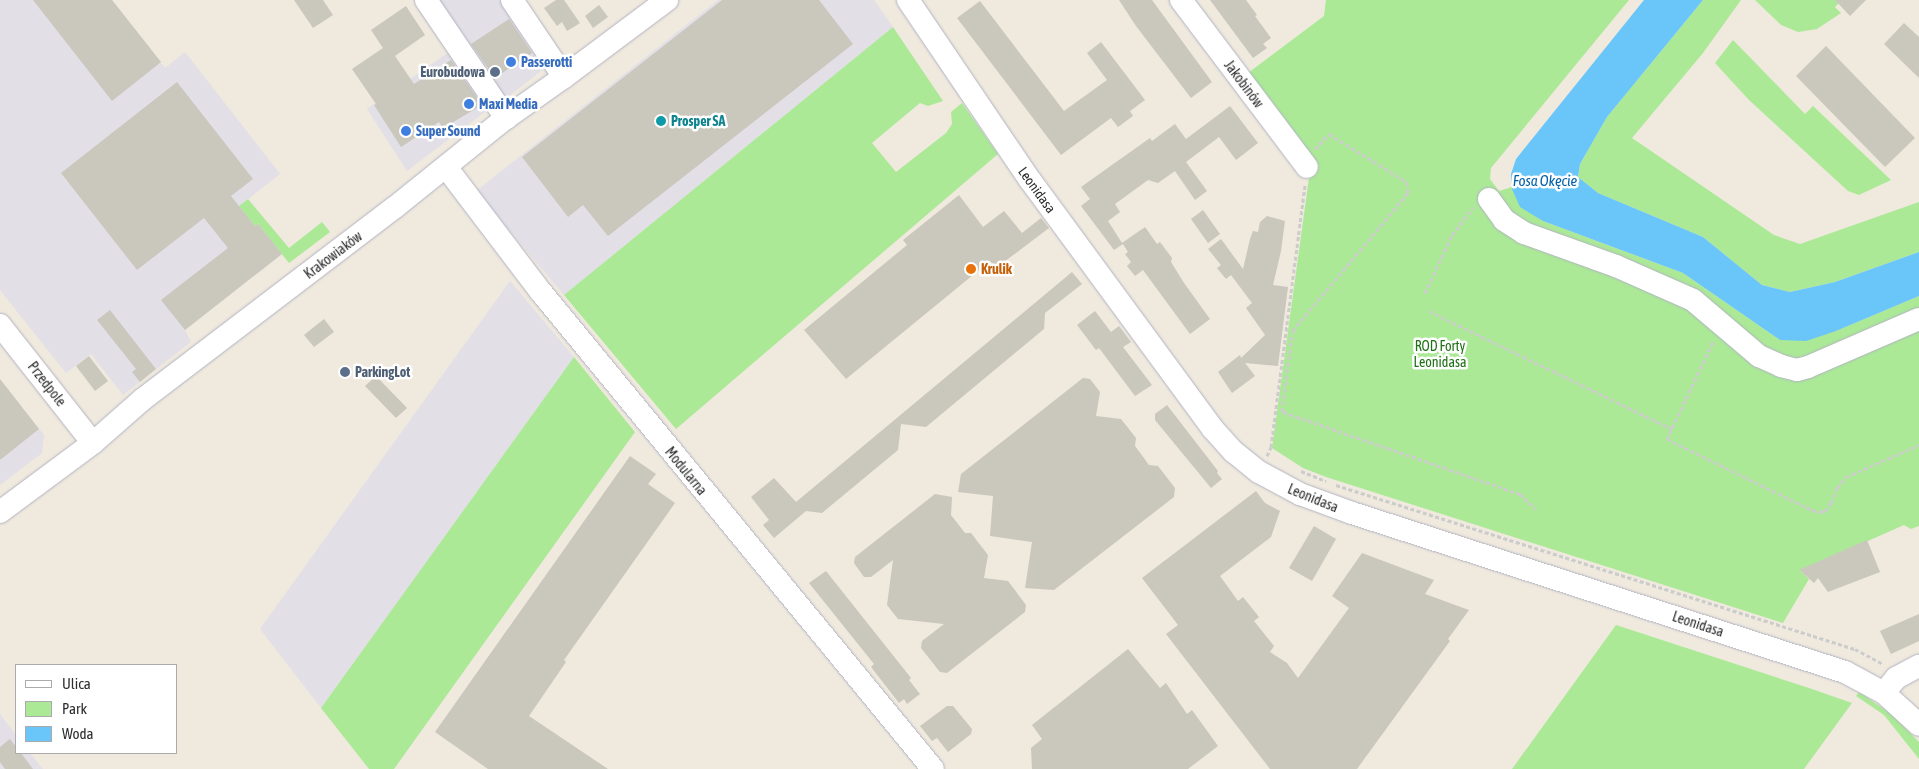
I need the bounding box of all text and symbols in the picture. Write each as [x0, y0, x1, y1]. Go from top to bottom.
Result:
place label: Passerotti [521, 54, 572, 70]
marker: Passerotti [505, 56, 517, 68]
street label: Jakobinów [1221, 57, 1267, 111]
place label: Eurobudowa [420, 64, 485, 80]
marker: Eurobudowa [489, 66, 501, 78]
place label: Maxi Media [479, 96, 538, 112]
marker: Maxi Media [463, 98, 475, 110]
place label: Prosper SA [671, 113, 725, 129]
marker: Prosper SA [655, 115, 667, 127]
place label: Super Sound [416, 123, 480, 139]
marker: Super Sound [400, 125, 412, 137]
street label: Leonidasa [1015, 164, 1059, 216]
water label: Fosa Okęcie [1513, 172, 1577, 190]
street label: Krakowiaków [301, 228, 365, 282]
place label: Krulik [981, 261, 1012, 277]
marker: Krulik [965, 263, 977, 275]
park label: ROD Forty Leonidasa [1414, 338, 1466, 371]
street label: Przedpole [24, 358, 70, 410]
place label: ParkingLot [355, 364, 410, 380]
marker: ParkingLot [339, 366, 351, 378]
street label: Modularna [662, 444, 710, 498]
street label: Leonidasa [1285, 480, 1341, 516]
street label: Leonidasa [1670, 608, 1726, 640]
legend [15, 664, 178, 754]
text: Ulica [62, 675, 91, 692]
text: Park [62, 700, 87, 717]
text: Woda [62, 725, 94, 742]

